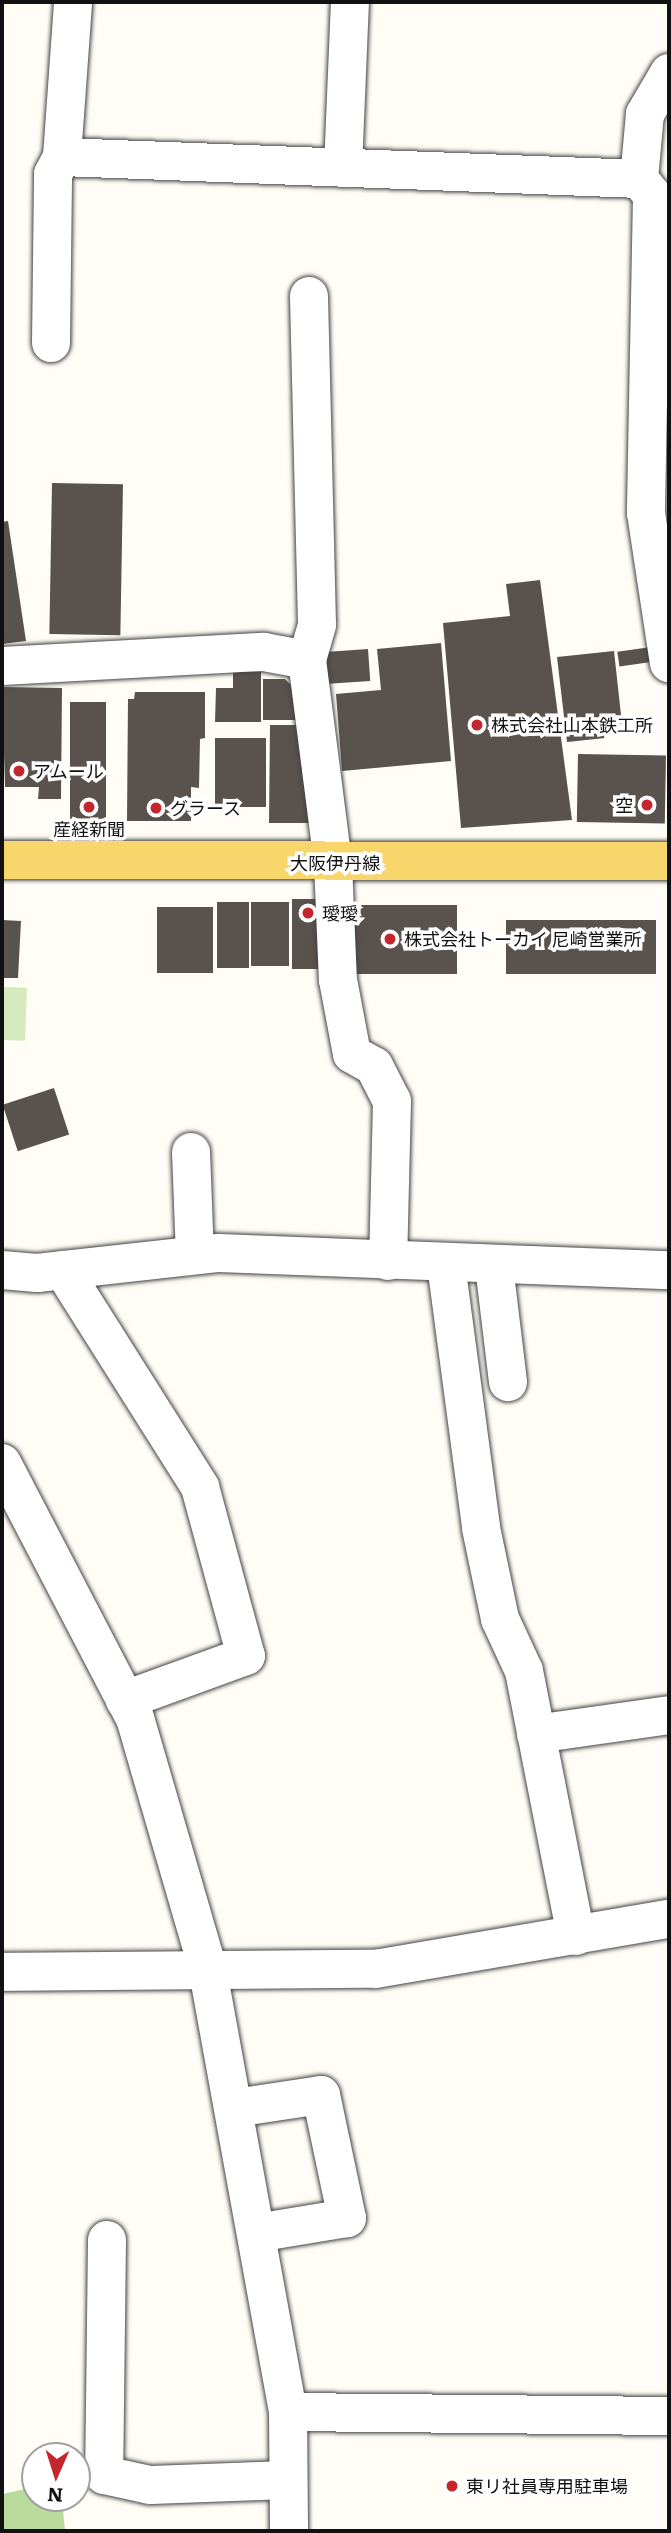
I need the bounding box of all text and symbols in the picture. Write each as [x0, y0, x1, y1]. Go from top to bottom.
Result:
place label: 株式会社山本鉄工所 [491, 714, 653, 736]
marker: 株式会社山本鉄工所 [469, 717, 485, 733]
place label: アムール [33, 760, 105, 782]
marker: アムール [11, 763, 27, 779]
place label: 空 [615, 794, 633, 816]
place label: グラース [170, 797, 242, 819]
marker: 空 [639, 797, 655, 813]
marker: 産経新聞 [81, 799, 97, 815]
marker: グラース [148, 800, 164, 816]
place label: 産経新聞 [53, 818, 125, 840]
street label: 大阪伊丹線 [290, 852, 380, 874]
place label: 璦璦 [322, 902, 358, 924]
marker: 璦璦 [300, 905, 316, 921]
place label: 株式会社トーカイ 尼崎営業所 [404, 928, 642, 950]
marker: 株式会社トーカイ 尼崎営業所 [382, 931, 398, 947]
north arrow [21, 2442, 91, 2512]
place label: 東リ社員専用駐車場 [466, 2475, 628, 2497]
marker: 東リ社員専用駐車場 [444, 2478, 460, 2494]
text: N [46, 2482, 64, 2510]

